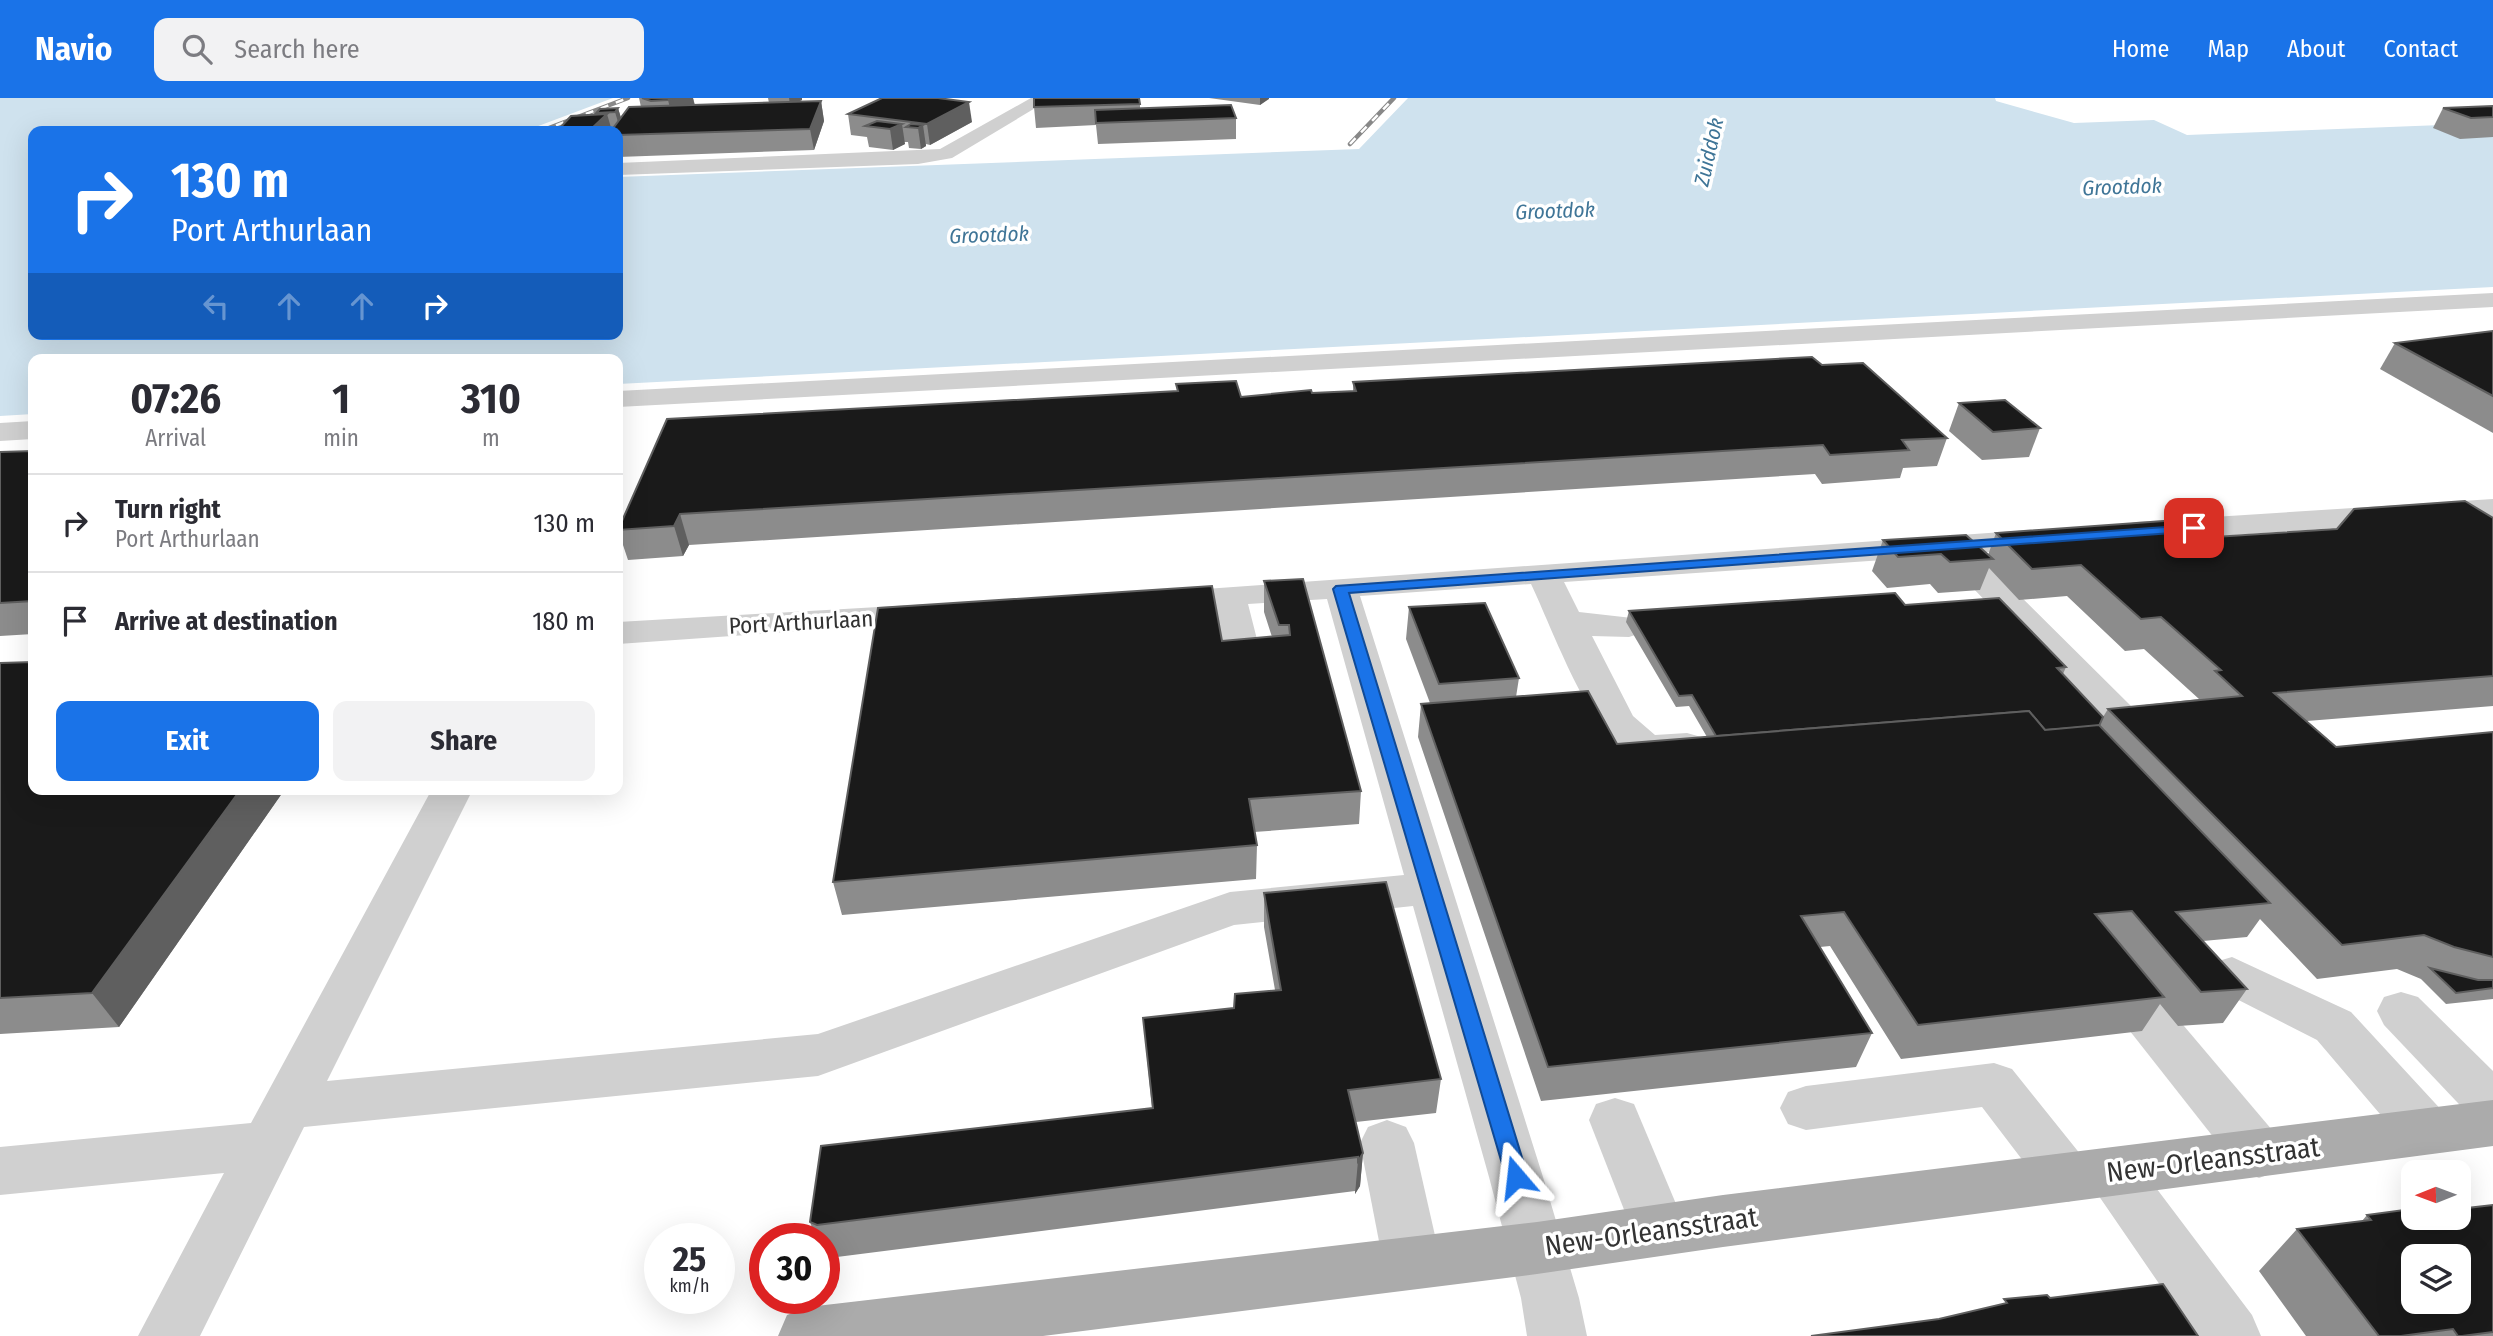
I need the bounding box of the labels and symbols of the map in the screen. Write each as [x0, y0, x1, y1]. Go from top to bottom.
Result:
water label: Zuiddok [1688, 115, 1729, 190]
water label: Grootdok [2082, 173, 2162, 201]
water label: Grootdok [1515, 197, 1595, 225]
water label: Grootdok [949, 221, 1029, 249]
pin [2164, 498, 2224, 558]
street label: Port Arthurlaan [728, 604, 874, 640]
street label: New-Orleansstraat [2105, 1130, 2322, 1189]
position arrow [1479, 1140, 1553, 1214]
north arrow [2401, 1160, 2471, 1230]
street label: New-Orleansstraat [1543, 1200, 1760, 1263]
speed limit sign: 30 [749, 1223, 840, 1314]

